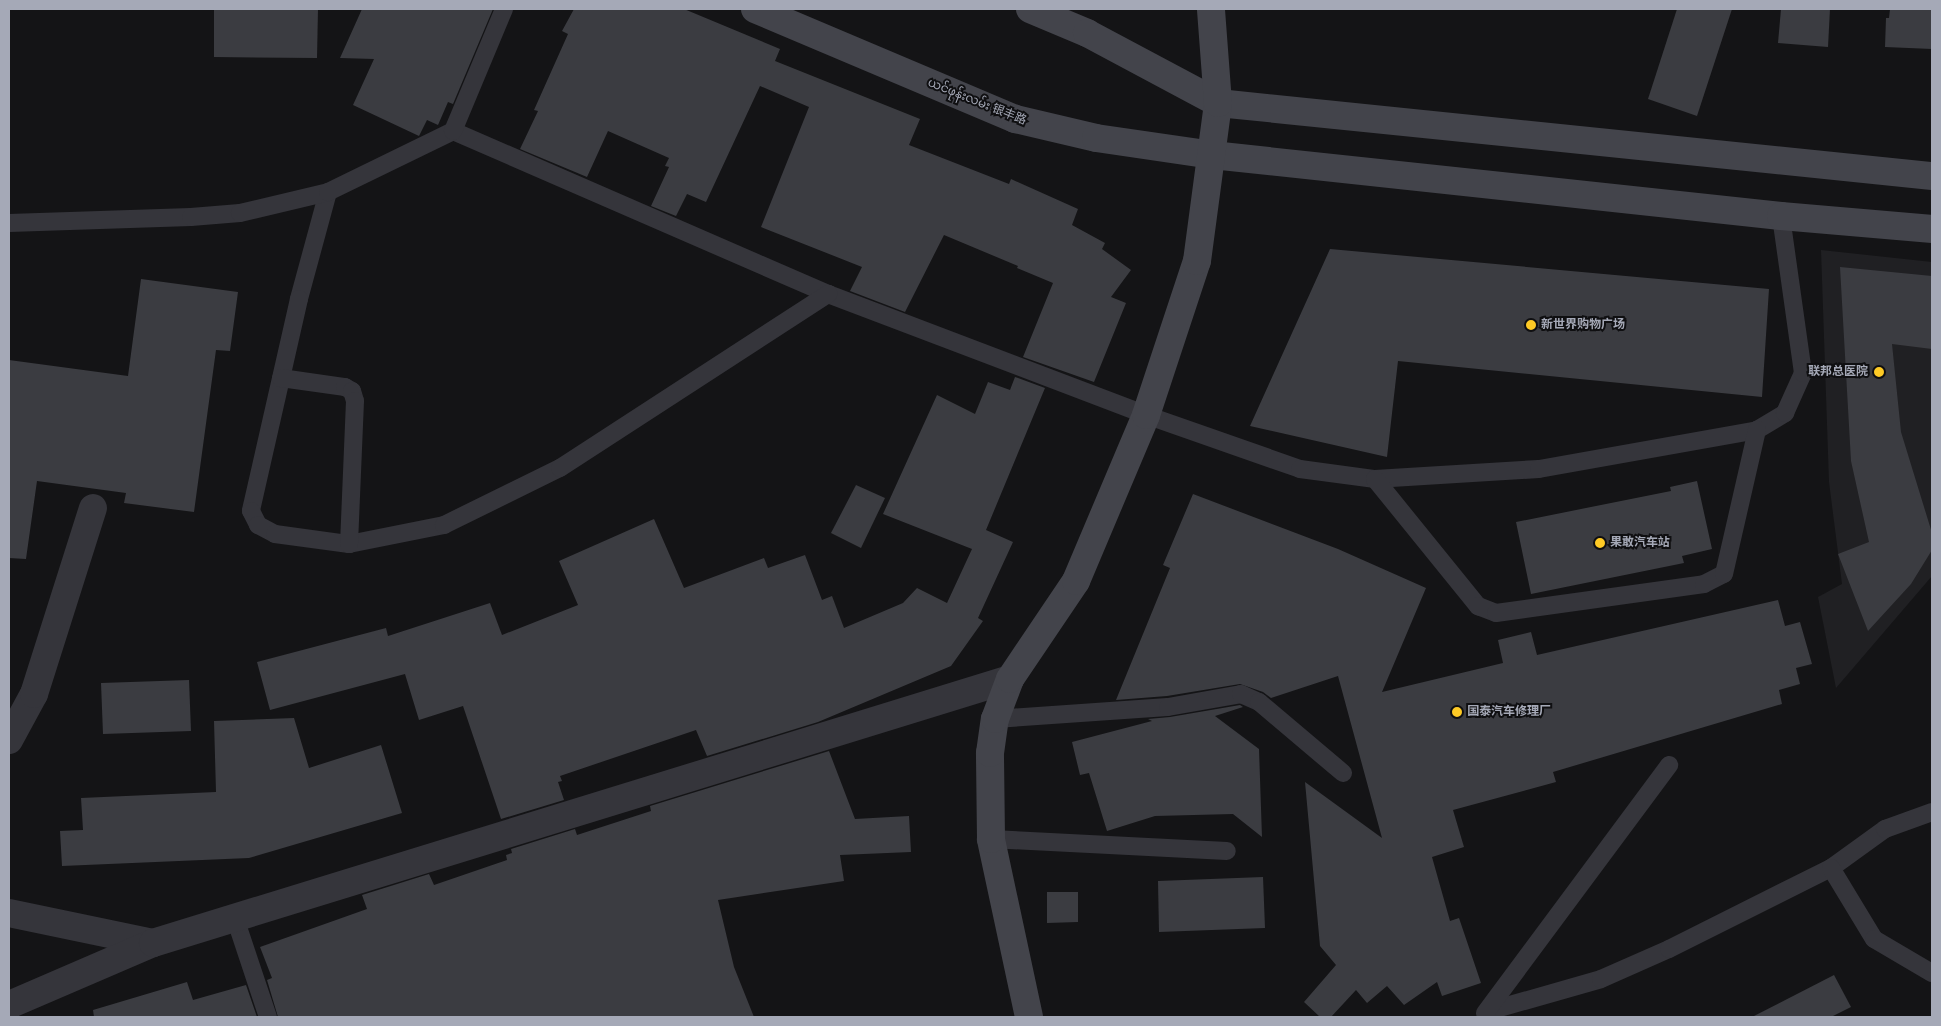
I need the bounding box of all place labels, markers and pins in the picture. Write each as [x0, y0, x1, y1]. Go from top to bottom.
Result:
place label: 新世界购物广场 [1541, 318, 1625, 332]
marker: 新世界购物广场 [1525, 319, 1537, 331]
place label: 联邦总医院 [1808, 365, 1868, 379]
marker: 联邦总医院 [1872, 365, 1886, 379]
place label: 果敢汽车站 [1610, 536, 1670, 550]
marker: 果敢汽车站 [1594, 537, 1606, 549]
place label: 国泰汽车修理厂 [1467, 705, 1551, 719]
marker: 国泰汽车修理厂 [1451, 706, 1463, 718]

